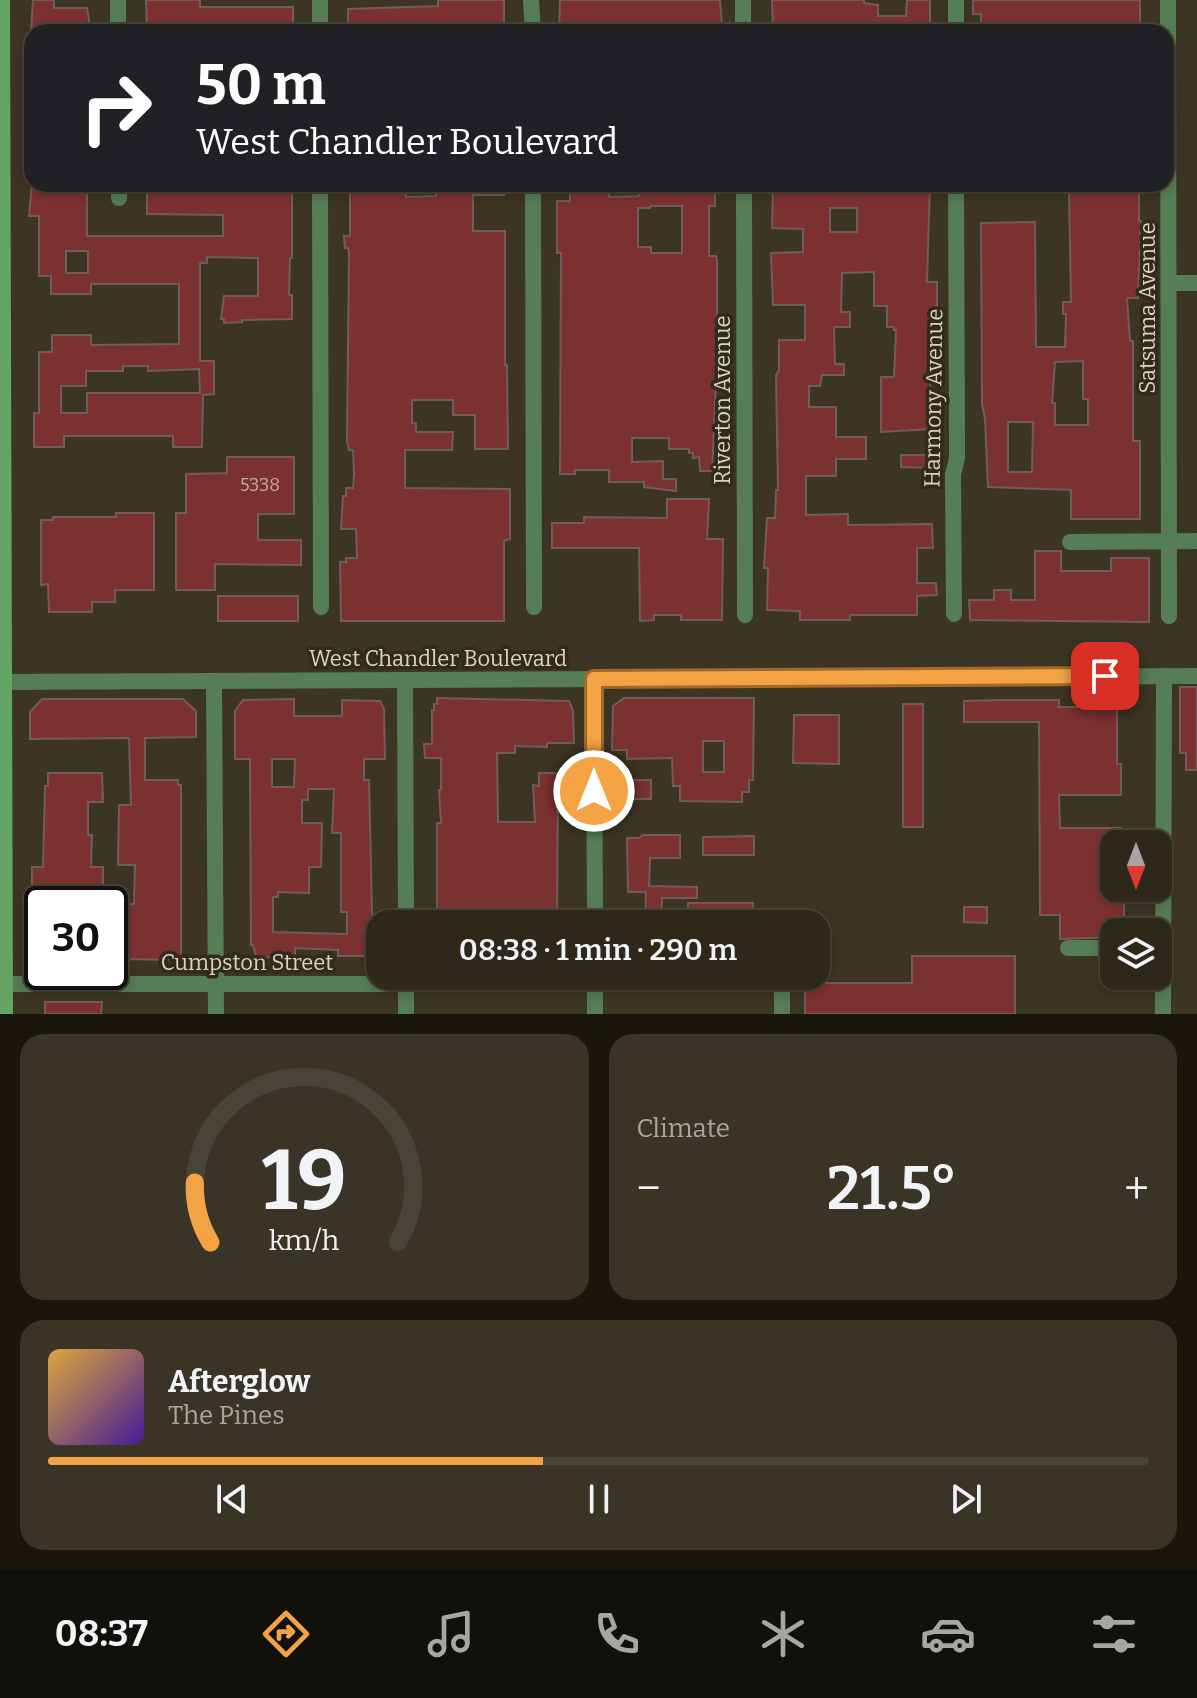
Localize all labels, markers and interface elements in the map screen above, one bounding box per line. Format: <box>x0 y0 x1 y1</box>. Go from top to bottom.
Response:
text: 50 m <box>196 52 326 119</box>
icon: right <box>64 56 168 160</box>
text: West Chandler Boulevard <box>196 120 618 164</box>
street label: Satsuma Avenue <box>1134 222 1161 394</box>
street label: Harmony Avenue <box>918 308 949 488</box>
street label: Riverton Avenue <box>709 315 736 485</box>
house number: 5338 <box>240 474 280 496</box>
pin <box>1071 642 1139 710</box>
street label: West Chandler Boulevard <box>309 645 567 672</box>
icon: arrive <box>1083 654 1127 698</box>
position arrow <box>552 749 636 833</box>
north arrow <box>1100 830 1172 902</box>
map controls <box>1100 830 1172 990</box>
speed limit sign: 30 <box>24 886 128 990</box>
button: layers <box>1100 918 1172 990</box>
text: 08:38 · 1 min · 290 m <box>459 932 737 968</box>
street label: Cumpston Street <box>161 949 333 976</box>
text: Climate <box>637 1113 730 1144</box>
text: 19 <box>262 1131 347 1231</box>
text: 21.5° <box>827 1153 958 1225</box>
text: − <box>637 1162 661 1215</box>
text: + <box>1124 1162 1149 1215</box>
text: km/h <box>269 1223 340 1258</box>
text: Afterglow <box>168 1364 310 1400</box>
text: The Pines <box>168 1400 285 1431</box>
icon: previous <box>210 1477 254 1521</box>
icon: pause <box>577 1477 621 1521</box>
icon: next <box>944 1477 988 1521</box>
icon: directions <box>258 1606 314 1662</box>
icon: music <box>423 1606 479 1662</box>
icon: phone <box>589 1606 645 1662</box>
icon: climate <box>755 1606 811 1662</box>
icon: car <box>920 1606 976 1662</box>
icon: filters <box>1086 1606 1142 1662</box>
text: 08:37 <box>55 1612 148 1656</box>

